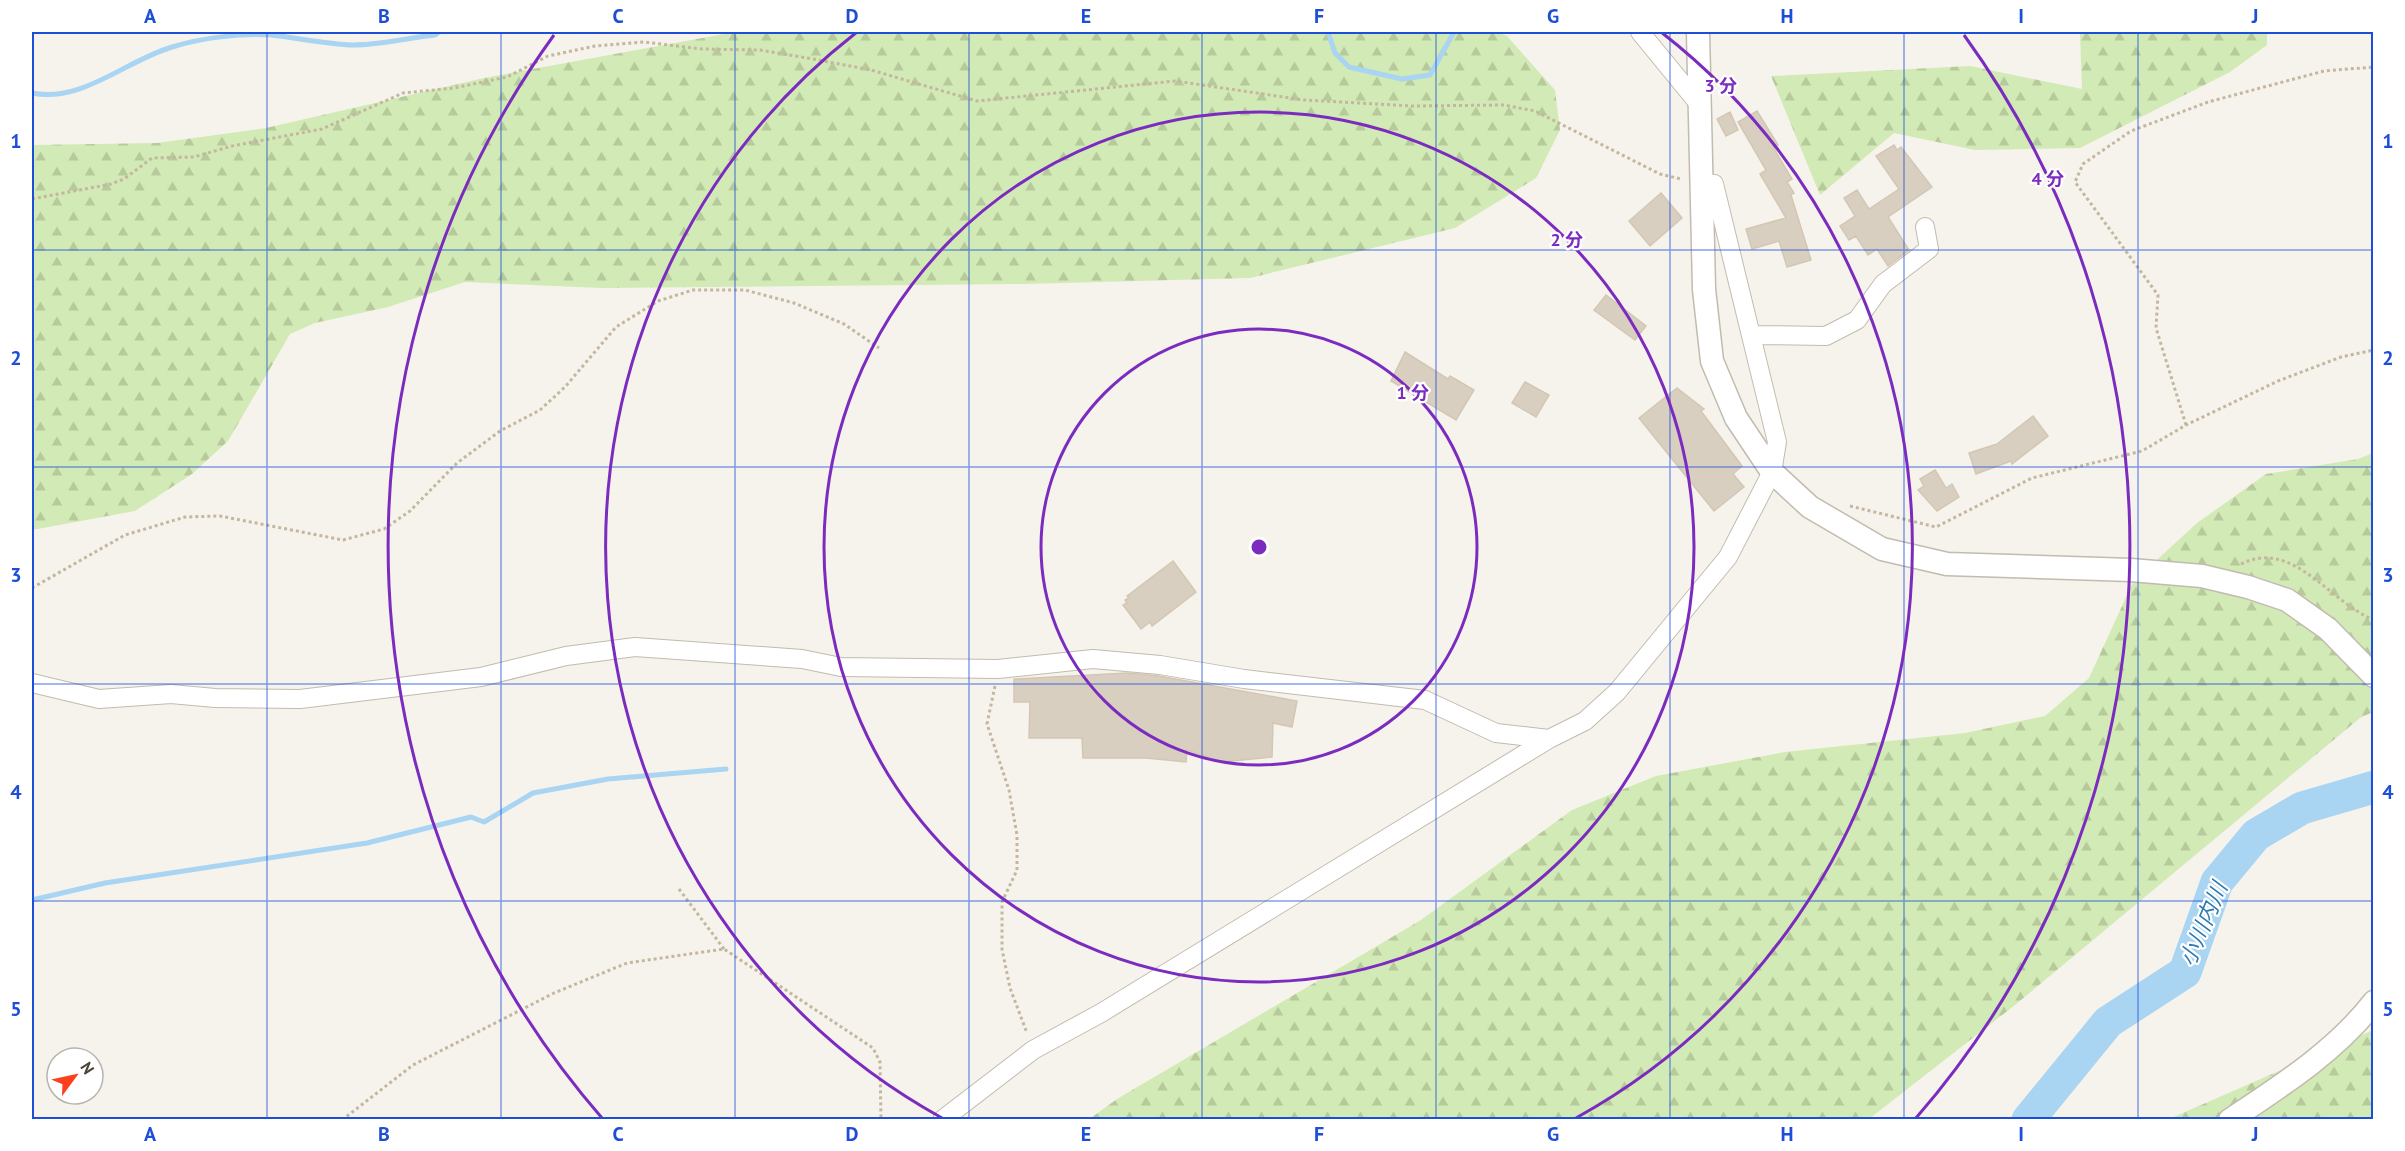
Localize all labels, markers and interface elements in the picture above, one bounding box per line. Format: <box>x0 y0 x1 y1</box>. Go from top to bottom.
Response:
text: A <box>144 3 157 29</box>
text: B <box>378 3 390 29</box>
text: C <box>612 3 624 29</box>
text: D <box>846 3 859 29</box>
text: E <box>1081 3 1091 29</box>
text: F <box>1314 3 1324 29</box>
text: G <box>1547 3 1559 29</box>
text: H <box>1780 3 1794 29</box>
text: I <box>2018 3 2024 29</box>
text: J <box>2251 3 2258 29</box>
text: 3 分 <box>1705 74 1737 97</box>
text: 1 <box>10 128 22 154</box>
text: 1 <box>2382 128 2394 154</box>
text: 4 分 <box>2032 167 2064 190</box>
text: 2 分 <box>1551 228 1583 251</box>
text: 2 <box>10 345 22 371</box>
text: 2 <box>2382 345 2394 371</box>
text: 1 分 <box>1397 381 1429 404</box>
centre of rings <box>1249 537 1269 557</box>
text: 3 <box>10 562 22 588</box>
text: 3 <box>2382 562 2394 588</box>
text: 4 <box>10 779 22 805</box>
text: 4 <box>2382 779 2394 805</box>
water label: 小川内川 <box>2173 876 2234 970</box>
text: 5 <box>10 996 22 1022</box>
text: 5 <box>2382 996 2394 1022</box>
north arrow <box>45 1046 105 1106</box>
text: N <box>76 1058 99 1078</box>
text: A <box>144 1121 157 1147</box>
text: B <box>378 1121 390 1147</box>
text: C <box>612 1121 624 1147</box>
text: D <box>846 1121 859 1147</box>
text: E <box>1081 1121 1091 1147</box>
text: F <box>1314 1121 1324 1147</box>
text: G <box>1547 1121 1559 1147</box>
text: H <box>1780 1121 1794 1147</box>
text: I <box>2018 1121 2024 1147</box>
text: J <box>2251 1121 2258 1147</box>

